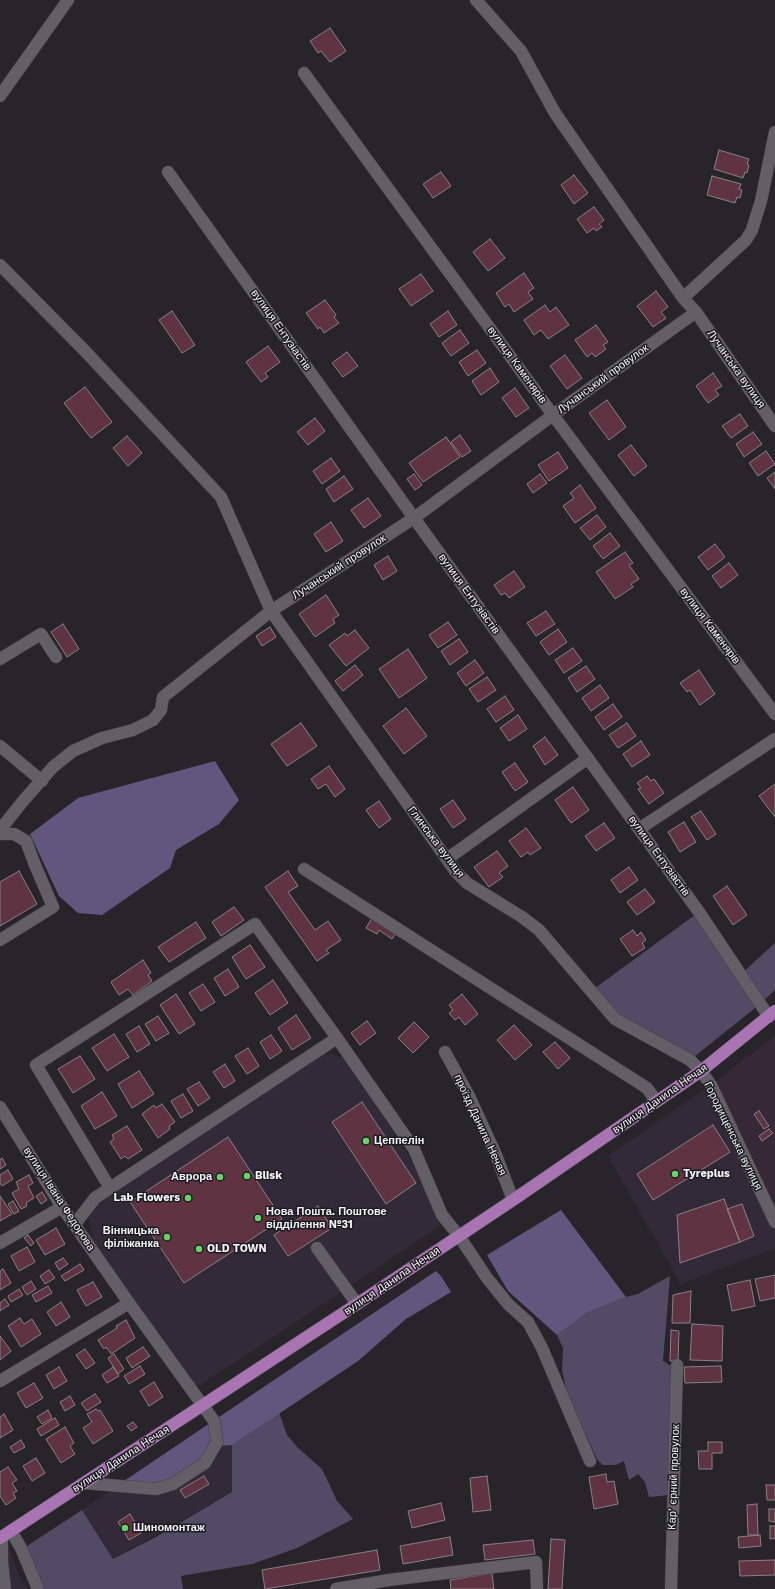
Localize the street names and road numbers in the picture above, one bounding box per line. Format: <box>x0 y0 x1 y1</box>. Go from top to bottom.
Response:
street label: вулиця Ентузіастів <box>248 287 314 373</box>
street label: вулиця Каменярів <box>485 324 549 406</box>
street label: Лучанська вулиця <box>704 327 768 411</box>
street label: Лучанський провулок <box>555 342 651 416</box>
street label: Лучанський провулок <box>290 532 388 602</box>
street label: вулиця Ентузіастів <box>435 551 503 637</box>
street label: вулиця Каменярів <box>677 585 743 667</box>
street label: Глинська вулиця <box>405 804 467 880</box>
street label: вулиця Ентузіастів <box>625 813 693 899</box>
street label: вулиця Данила Нечая <box>610 1061 710 1137</box>
street label: проїзд Данила Нечая <box>451 1072 509 1178</box>
street label: Городищенська вулиця <box>701 1080 765 1192</box>
street label: вулиця Івана Федорова <box>20 1145 98 1253</box>
street label: вулиця Данила Нечая <box>341 1244 443 1318</box>
street label: вулиця Данила Нечая <box>70 1423 172 1495</box>
street label: Карʼєрний провулок <box>666 1424 682 1530</box>

